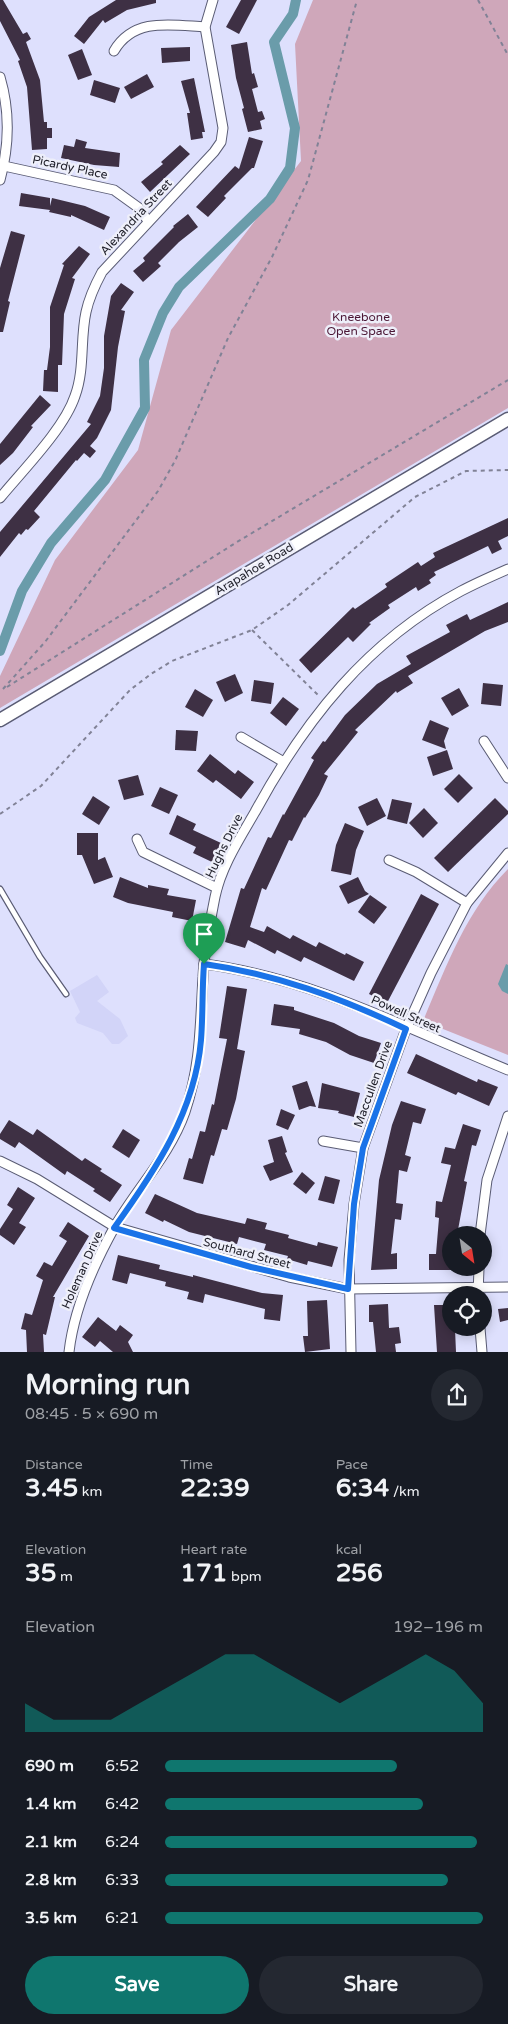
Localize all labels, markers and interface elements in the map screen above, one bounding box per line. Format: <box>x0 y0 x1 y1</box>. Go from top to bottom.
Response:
street label: Picardy Place <box>31 152 109 182</box>
street label: Alexandria Street <box>97 176 175 258</box>
park label: Kneebone Open Space <box>326 310 396 338</box>
street label: Arapahoe Road <box>212 540 296 598</box>
street label: Hughs Drive <box>202 811 246 880</box>
pin <box>183 913 225 964</box>
icon: arrive <box>190 920 218 948</box>
street label: Powell Street <box>369 992 443 1036</box>
street label: Maccullen Drive <box>351 1039 395 1129</box>
north arrow <box>442 1226 492 1276</box>
map controls <box>442 1226 492 1336</box>
street label: Holeman Drive <box>59 1229 106 1311</box>
street label: Southard Street <box>202 1235 293 1272</box>
button: locate <box>442 1286 492 1336</box>
text: Morning run <box>25 1368 190 1402</box>
button: share <box>431 1369 483 1421</box>
text: 08:45 · 5 × 690 m <box>25 1404 158 1424</box>
text: Distance <box>25 1456 83 1473</box>
text: Time <box>180 1456 213 1473</box>
text: Pace <box>336 1456 368 1473</box>
text: 3.45 <box>25 1473 78 1503</box>
text: 22:39 <box>180 1473 250 1503</box>
text: 6:34 <box>336 1473 389 1503</box>
text: km <box>78 1483 102 1500</box>
text: /km <box>389 1483 420 1500</box>
text: Elevation <box>25 1541 86 1558</box>
text: Heart rate <box>180 1541 247 1558</box>
text: kcal <box>336 1541 362 1558</box>
text: 35 <box>25 1558 56 1588</box>
text: 171 <box>180 1558 227 1588</box>
text: 256 <box>336 1558 383 1588</box>
text: m <box>56 1568 73 1585</box>
text: bpm <box>227 1568 262 1585</box>
text: Elevation <box>25 1617 95 1637</box>
text: 192–196 m <box>393 1617 483 1637</box>
text: 690 m <box>25 1756 74 1776</box>
text: 6:52 <box>105 1756 139 1776</box>
text: 1.4 km <box>25 1794 77 1814</box>
text: 6:42 <box>105 1794 139 1814</box>
text: 2.1 km <box>25 1832 77 1852</box>
text: 6:24 <box>105 1832 139 1852</box>
text: 2.8 km <box>25 1870 77 1890</box>
text: 6:33 <box>105 1870 139 1890</box>
text: 3.5 km <box>25 1908 77 1928</box>
text: 6:21 <box>105 1908 139 1928</box>
button: Save <box>25 1956 249 2014</box>
button: Share <box>259 1956 483 2014</box>

